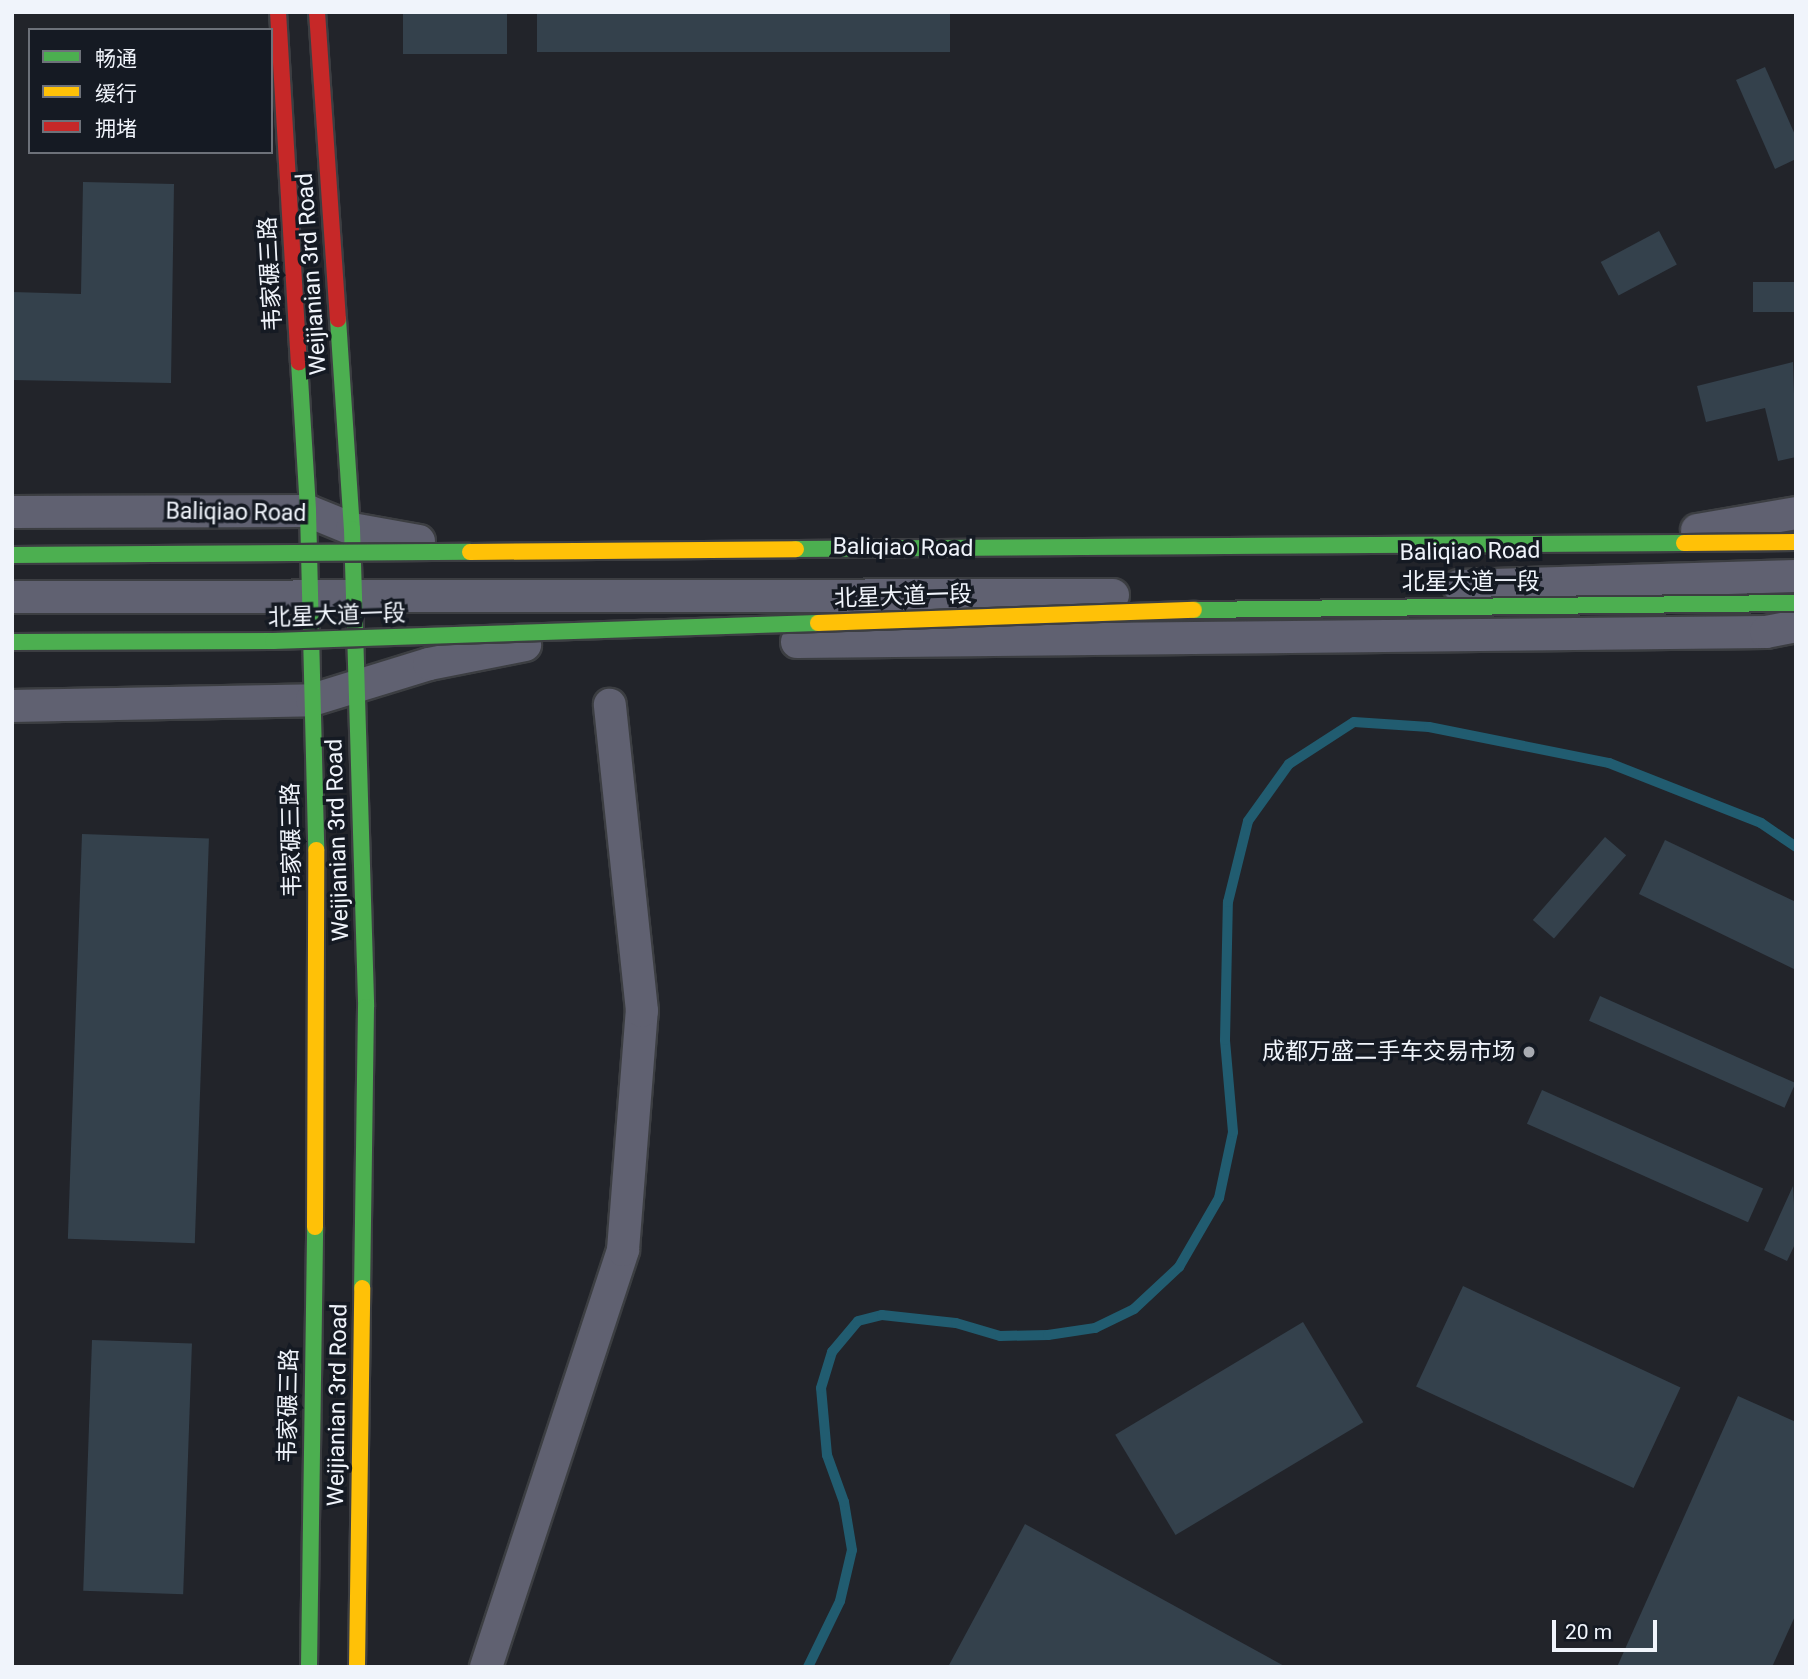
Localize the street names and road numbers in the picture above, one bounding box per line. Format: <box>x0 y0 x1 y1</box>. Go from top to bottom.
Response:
street label: Weijianian 3rd Road <box>291 172 333 376</box>
street label: 韦家碾三路 <box>254 216 288 332</box>
street label: Baliqiao Road <box>165 498 307 528</box>
street label: Baliqiao Road <box>832 533 974 563</box>
street label: Baliqiao Road <box>1399 537 1541 567</box>
street label: 北星大道一段 <box>1402 568 1540 596</box>
street label: 北星大道一段 <box>834 581 972 613</box>
street label: 北星大道一段 <box>268 600 406 632</box>
street label: Weijianian 3rd Road <box>321 738 355 942</box>
street label: 韦家碾三路 <box>277 782 307 898</box>
street label: Weijianian 3rd Road <box>322 1303 354 1507</box>
street label: 韦家碾三路 <box>274 1348 304 1464</box>

